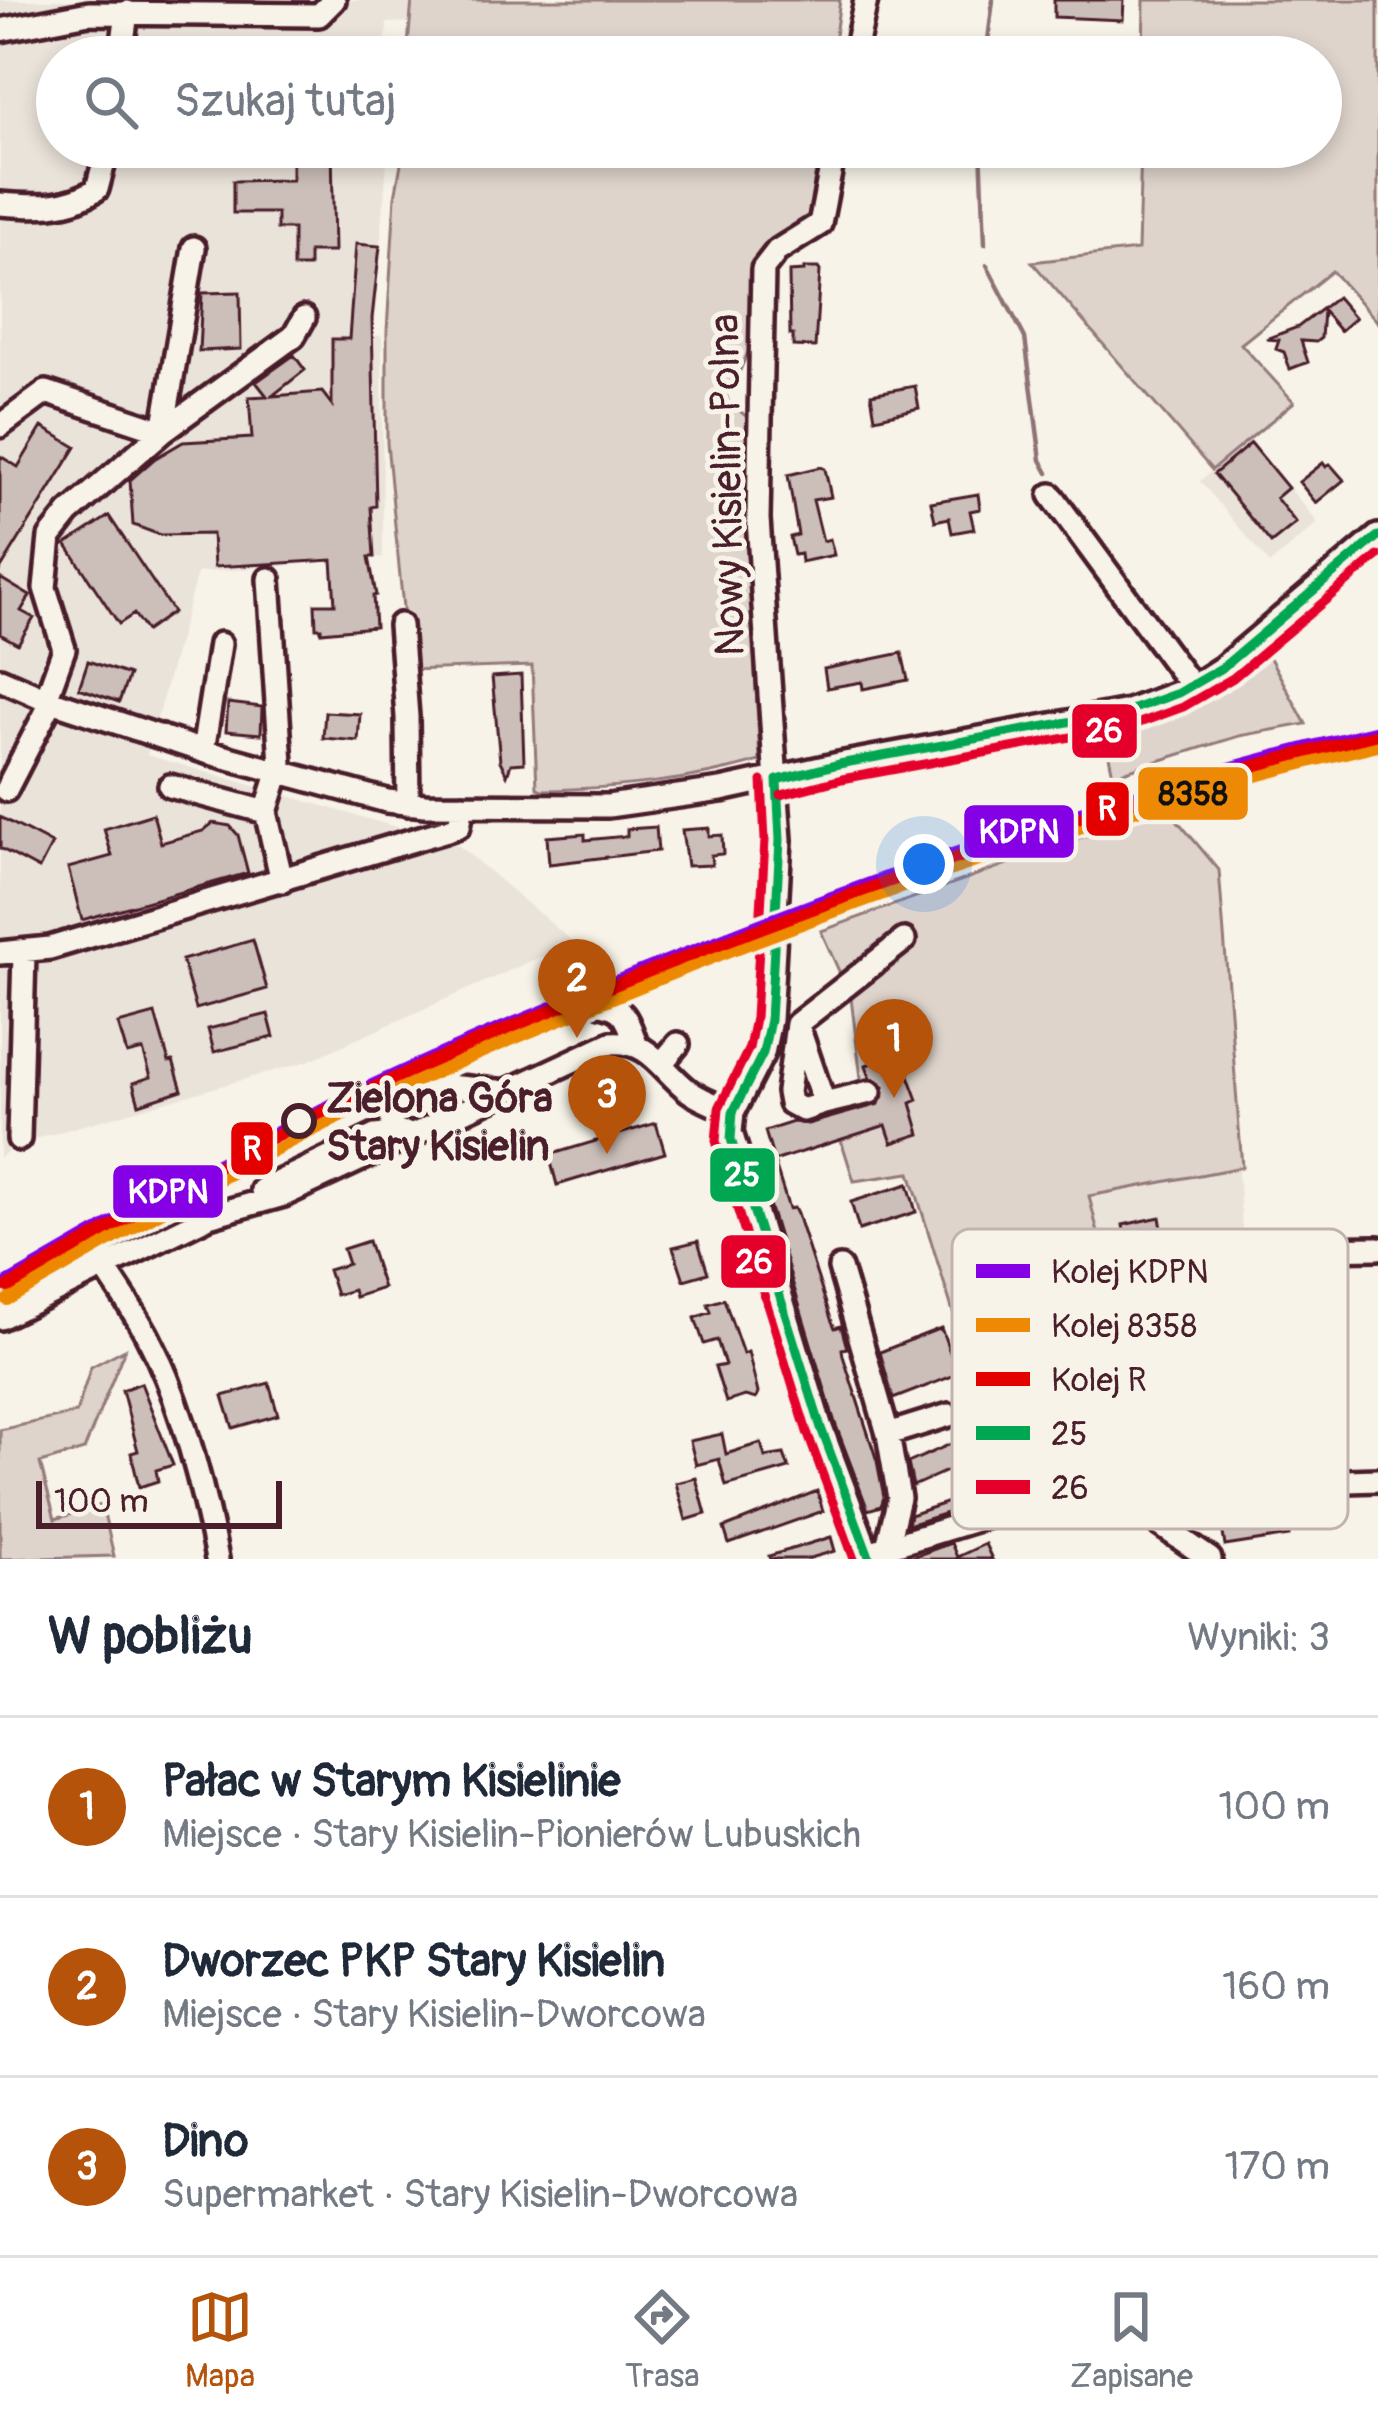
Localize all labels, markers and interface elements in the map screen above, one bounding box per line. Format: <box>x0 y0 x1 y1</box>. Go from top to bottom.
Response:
search box <box>36 36 1342 168</box>
icon: search <box>78 69 144 135</box>
text: Szukaj tutaj <box>174 74 396 130</box>
street label: Nowy Kisielin-Polna <box>699 313 757 657</box>
line badge: 26 <box>1070 702 1139 760</box>
text: 26 <box>1085 711 1123 752</box>
line badge: 8358 <box>1136 765 1250 822</box>
text: 8358 <box>1158 774 1228 815</box>
line badge: R <box>1084 780 1131 838</box>
text: R <box>1097 789 1117 830</box>
line badge: KDPN <box>962 803 1076 860</box>
text: KDPN <box>978 812 1060 853</box>
your location <box>894 834 954 894</box>
pin: 2 <box>538 939 616 1038</box>
pin: 1 <box>855 999 933 1098</box>
pin: 3 <box>568 1055 646 1154</box>
place label: Zielona Góra Stary Kisielin <box>326 1073 553 1173</box>
marker: Zielona Góra Stary Kisielin <box>283 1105 315 1137</box>
line badge: R <box>229 1120 275 1177</box>
text: R <box>242 1129 262 1170</box>
line badge: 25 <box>708 1146 777 1204</box>
text: 25 <box>724 1155 760 1196</box>
line badge: KDPN <box>111 1163 225 1220</box>
text: KDPN <box>127 1172 209 1213</box>
legend <box>952 1229 1348 1529</box>
line badge: 26 <box>719 1233 788 1290</box>
text: 26 <box>735 1242 773 1283</box>
text: Kolej KDPN <box>1051 1252 1209 1293</box>
text: Kolej 8358 <box>1051 1306 1197 1347</box>
text: Kolej R <box>1051 1360 1147 1401</box>
text: 25 <box>1051 1414 1087 1455</box>
text: 26 <box>1051 1468 1089 1509</box>
scale bar <box>36 1475 282 1528</box>
text: 100 m <box>54 1481 148 1522</box>
text: W pobliżu <box>48 1605 253 1669</box>
text: Wyniki: 3 <box>1187 1613 1330 1662</box>
text: Pałac w Starym Kisielinie <box>162 1754 620 1810</box>
text: 1 <box>79 1782 95 1831</box>
text: 100 m <box>1218 1782 1330 1831</box>
text: Miejsce · Stary Kisielin-Pionierów Lubuskich <box>162 1810 861 1859</box>
text: Dworzec PKP Stary Kisielin <box>162 1934 665 1990</box>
text: 2 <box>76 1962 98 2011</box>
text: 160 m <box>1222 1962 1330 2011</box>
text: Miejsce · Stary Kisielin-Dworcowa <box>162 1990 706 2039</box>
text: Dino <box>162 2114 248 2170</box>
text: 3 <box>76 2142 98 2191</box>
text: 170 m <box>1224 2142 1330 2191</box>
text: Supermarket · Stary Kisielin-Dworcowa <box>162 2170 798 2219</box>
tab: Mapa <box>185 2284 255 2397</box>
tab: Trasa <box>625 2284 700 2397</box>
tab: Zapisane <box>1070 2284 1193 2397</box>

